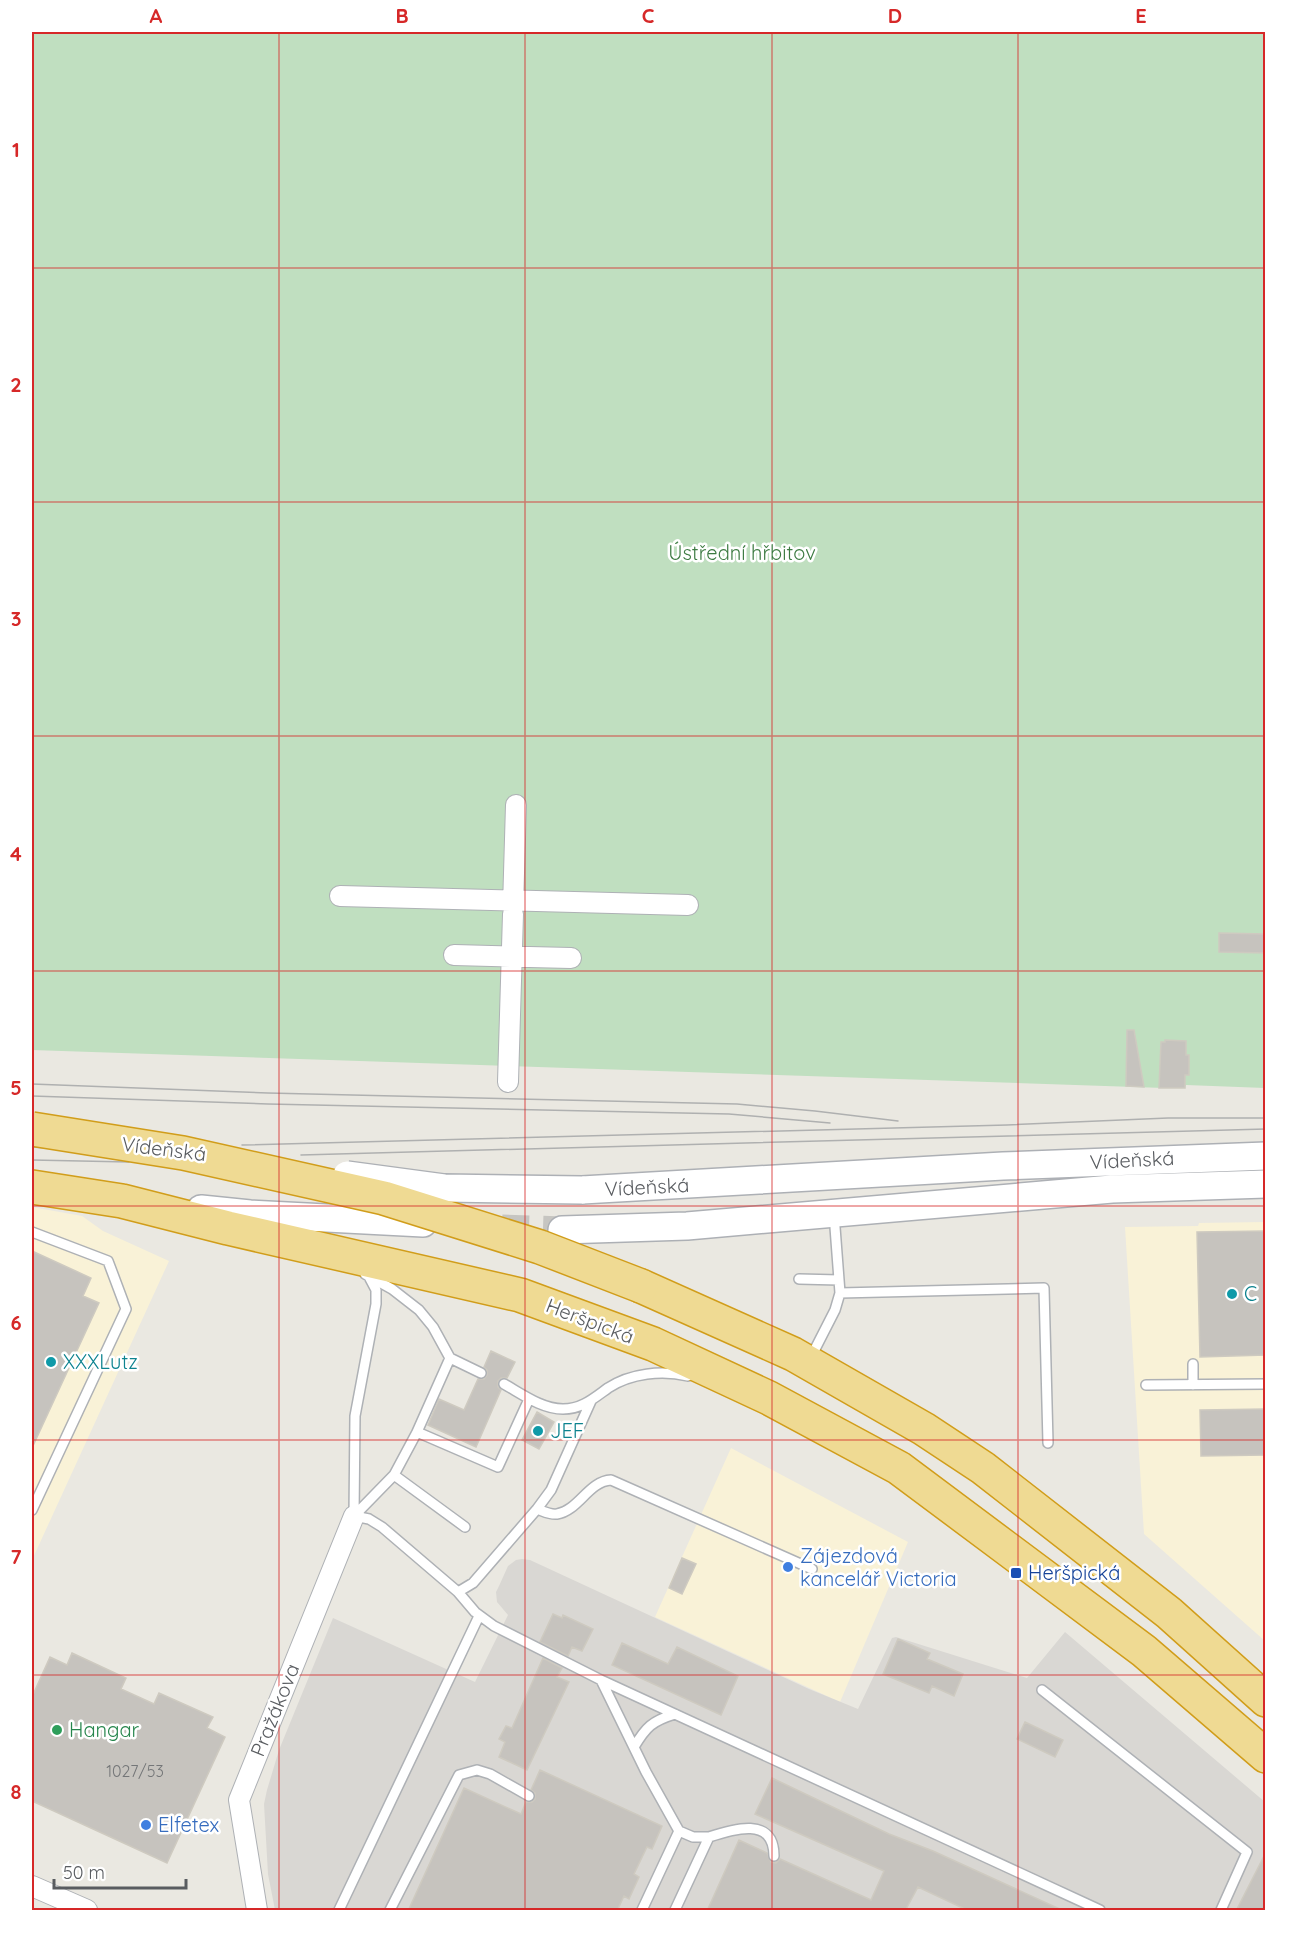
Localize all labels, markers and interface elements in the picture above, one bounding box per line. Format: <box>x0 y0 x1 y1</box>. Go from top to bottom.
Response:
text: A <box>150 3 163 28</box>
text: B <box>395 3 409 28</box>
text: C <box>642 3 655 28</box>
text: D <box>888 3 902 28</box>
text: E <box>1135 3 1147 28</box>
text: 1 <box>12 137 20 162</box>
text: 2 <box>10 372 22 397</box>
park label: Ústřední hřbitov <box>668 540 816 565</box>
text: 3 <box>11 606 21 631</box>
text: 4 <box>10 841 22 866</box>
text: 5 <box>10 1075 22 1100</box>
street label: Vídeňská <box>121 1131 208 1166</box>
street label: Vídeňská <box>1089 1145 1175 1174</box>
street label: Vídeňská <box>604 1172 690 1201</box>
place label: C <box>1244 1281 1257 1306</box>
marker: C <box>1225 1287 1239 1301</box>
street label: Heršpická <box>543 1292 638 1349</box>
text: 6 <box>10 1310 22 1335</box>
place label: XXXLutz <box>63 1349 138 1374</box>
marker: XXXLutz <box>44 1355 58 1369</box>
place label: JEF <box>550 1418 584 1443</box>
marker: JEF <box>531 1424 545 1438</box>
place label: Zájezdová kancelář Victoria <box>800 1543 957 1591</box>
text: 7 <box>11 1544 22 1569</box>
marker: Zájezdová kancelář Victoria <box>781 1560 795 1574</box>
place label: Heršpická <box>1028 1560 1120 1585</box>
marker: Heršpická <box>1009 1566 1023 1580</box>
street label: Pražákova <box>245 1660 305 1760</box>
place label: Hangar <box>69 1717 140 1742</box>
marker: Hangar <box>50 1723 64 1737</box>
house number: 1027/53 <box>106 1761 164 1781</box>
text: 8 <box>11 1779 22 1804</box>
place label: Elfetex <box>158 1812 219 1837</box>
marker: Elfetex <box>139 1818 153 1832</box>
scale bar <box>54 1852 186 1890</box>
text: 50 m <box>63 1861 105 1884</box>

